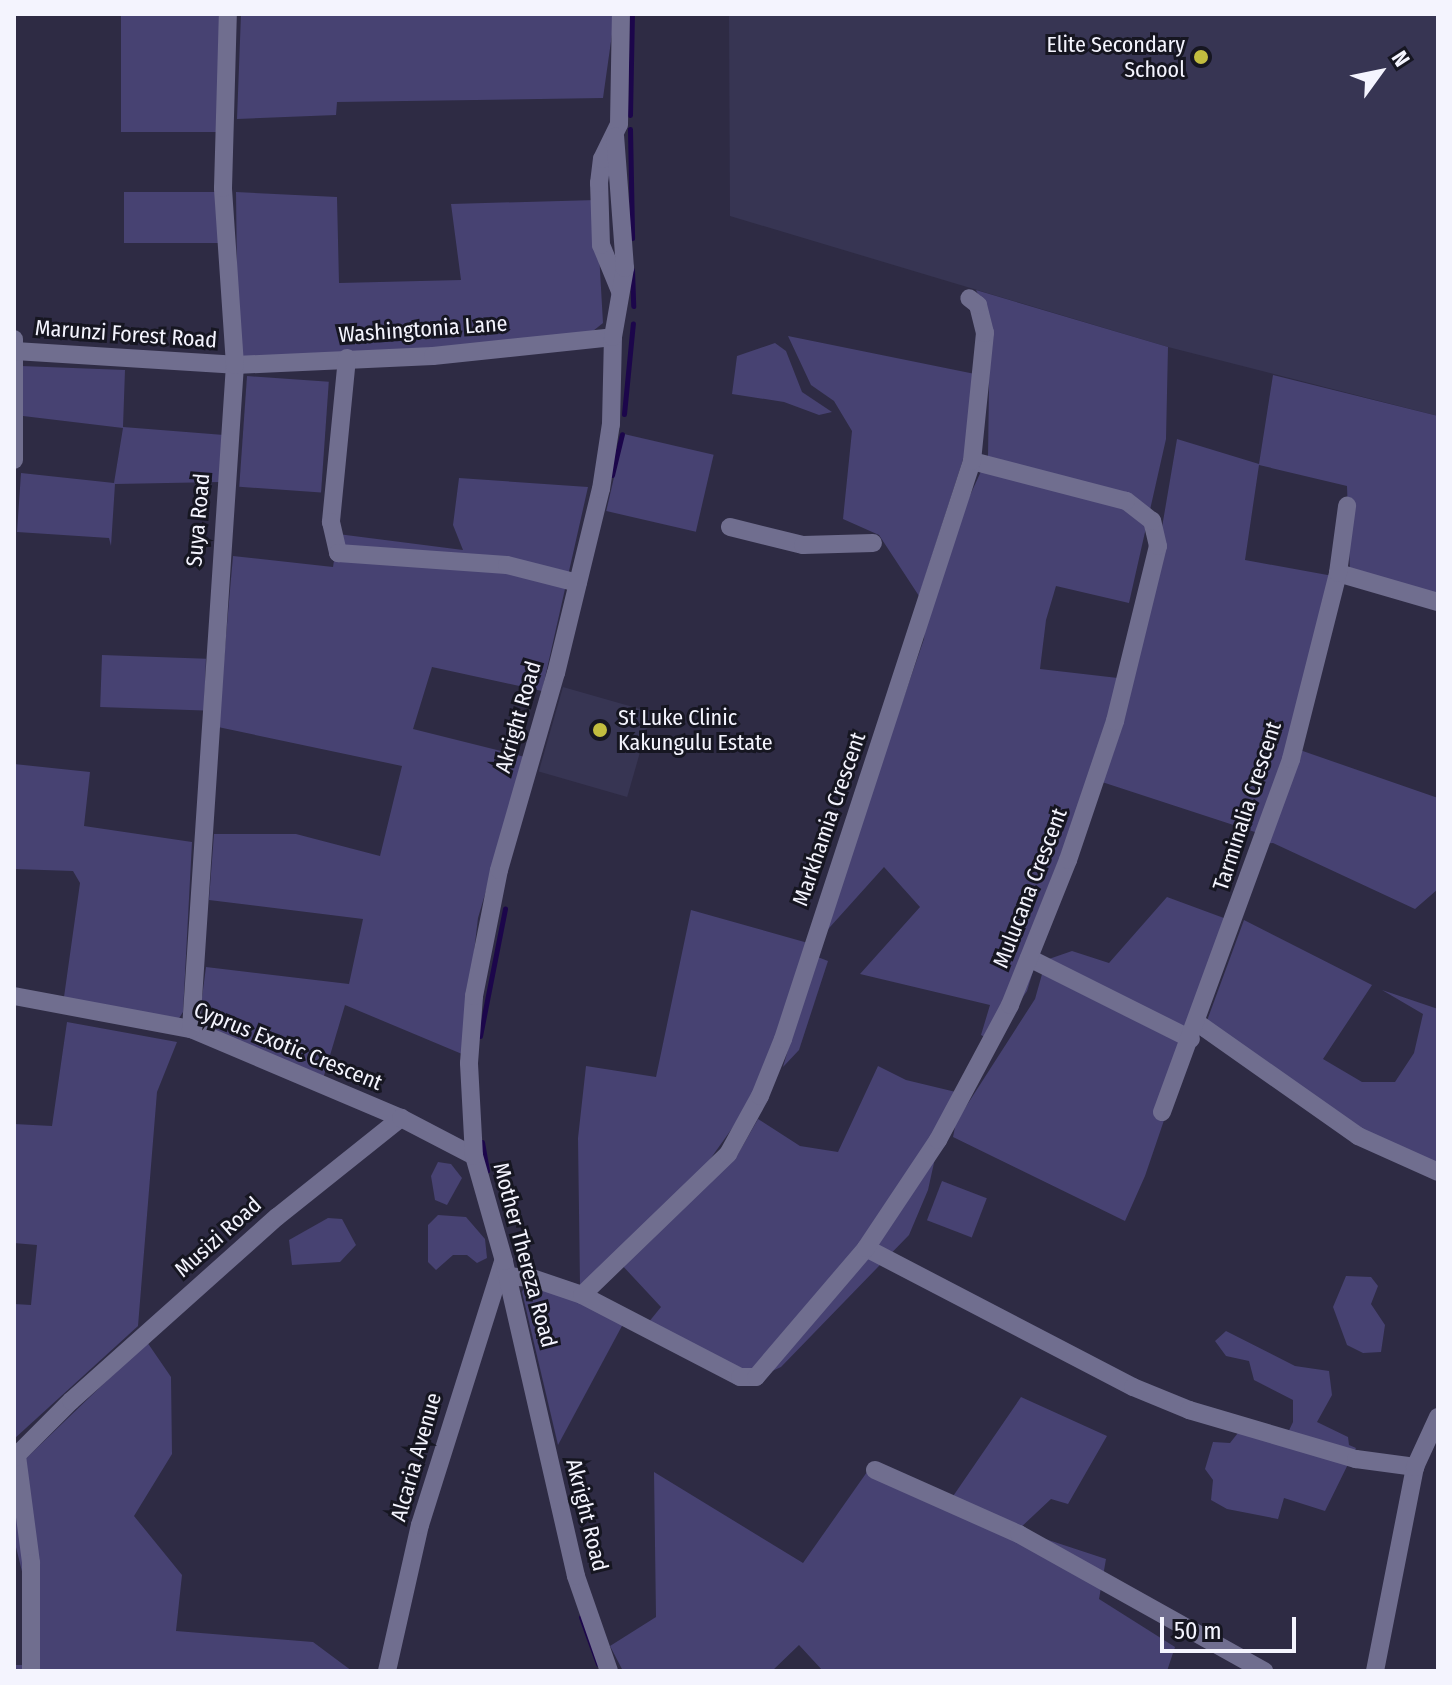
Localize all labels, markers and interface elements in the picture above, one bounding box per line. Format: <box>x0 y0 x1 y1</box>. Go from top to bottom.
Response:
place label: Elite Secondary School <box>1047 31 1185 82</box>
north arrow <box>1340 32 1420 112</box>
text: N <box>1386 46 1415 72</box>
marker: Elite Secondary School <box>1192 48 1210 66</box>
street label: Washingtonia Lane <box>338 310 508 348</box>
street label: Marunzi Forest Road <box>34 314 218 354</box>
street label: Suya Road <box>181 472 215 568</box>
street label: Akright Road <box>489 658 547 776</box>
place label: St Luke Clinic Kakungulu Estate <box>618 704 773 756</box>
street label: Tarminalia Crescent <box>1207 718 1287 894</box>
marker: St Luke Clinic Kakungulu Estate <box>589 719 611 741</box>
street label: Markhamia Crescent <box>787 729 871 909</box>
street label: Mulucana Crescent <box>987 804 1073 972</box>
street label: Cyprus Exotic Crescent <box>190 996 386 1096</box>
street label: Mother Thereza Road <box>488 1160 562 1350</box>
street label: Musizi Road <box>169 1191 267 1283</box>
street label: Alcaria Avenue <box>385 1390 447 1524</box>
street label: Akright Road <box>560 1456 614 1574</box>
scale bar <box>1164 1601 1300 1651</box>
text: 50 m <box>1174 1617 1222 1645</box>

